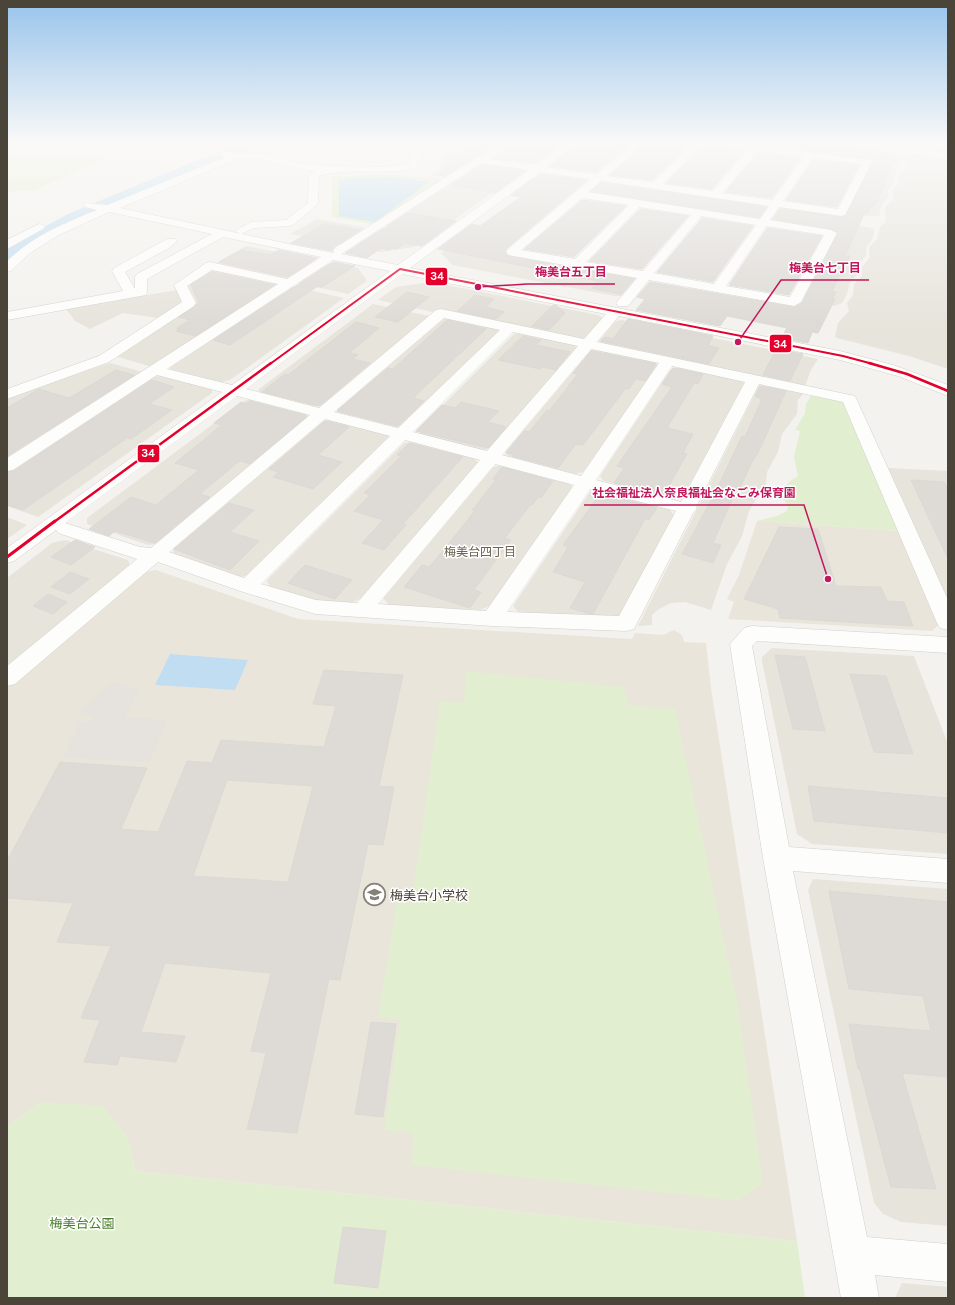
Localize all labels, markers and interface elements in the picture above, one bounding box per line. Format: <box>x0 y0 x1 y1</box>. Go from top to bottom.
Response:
callout: 梅美台七丁目 <box>781 256 869 280</box>
callout: 梅美台五丁目 <box>527 260 615 284</box>
text: 梅美台七丁目 <box>789 261 861 275</box>
text: 梅美台五丁目 <box>535 265 607 279</box>
line badge: 34 <box>425 267 448 286</box>
text: 34 <box>430 270 444 283</box>
line badge: 34 <box>769 334 792 353</box>
text: 34 <box>773 338 787 351</box>
line badge: 34 <box>137 444 160 463</box>
text: 34 <box>141 447 155 460</box>
callout: 社会福祉法人奈良福祉会なごみ保育園 <box>584 481 804 505</box>
text: 社会福祉法人奈良福祉会なごみ保育園 <box>592 486 796 500</box>
district label: 梅美台四丁目 <box>444 545 516 559</box>
school or university icon: 梅美台小学校 <box>362 882 388 908</box>
place label: 梅美台小学校 <box>390 888 468 903</box>
park label: 梅美台公園 <box>49 1216 115 1231</box>

